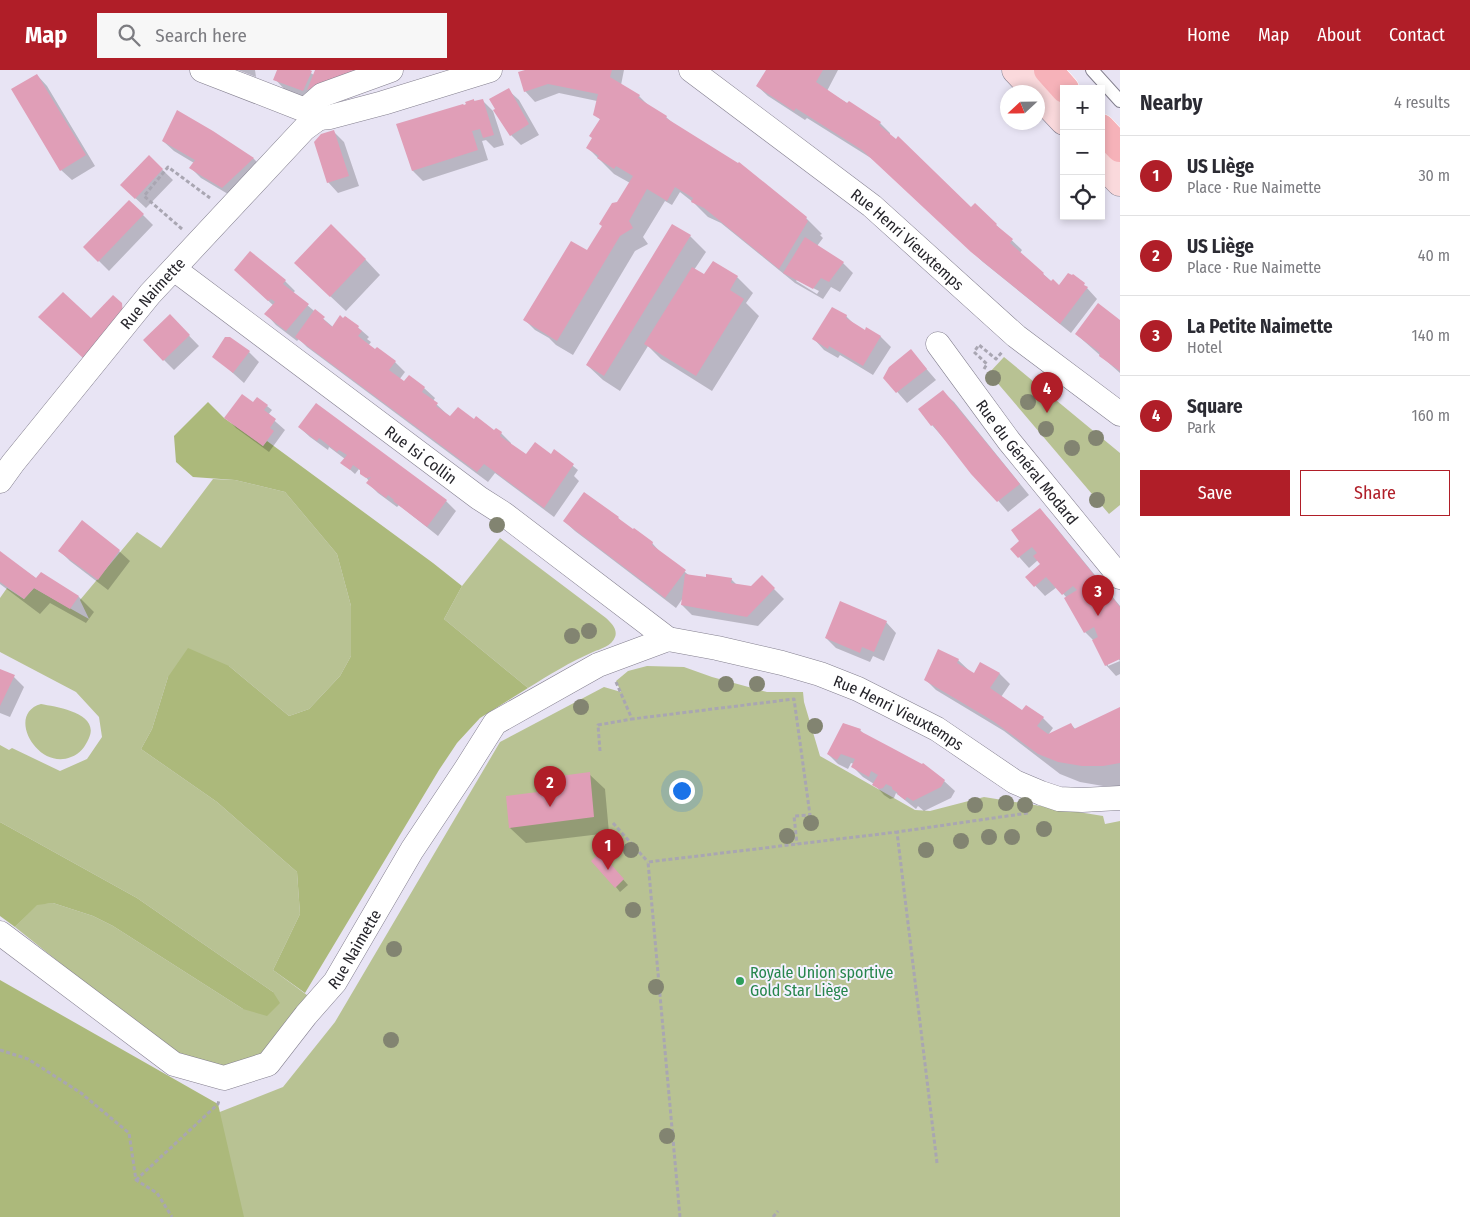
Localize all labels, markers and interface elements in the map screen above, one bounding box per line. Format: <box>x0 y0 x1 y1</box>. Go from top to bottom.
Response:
search box <box>97 13 447 58</box>
text: Map <box>25 21 67 49</box>
icon: search <box>115 21 143 49</box>
text: Search here <box>155 24 247 47</box>
text: Home <box>1187 24 1230 46</box>
text: Map <box>1258 24 1289 46</box>
text: About <box>1317 24 1361 46</box>
text: Contact <box>1389 24 1445 46</box>
north arrow <box>1000 85 1045 130</box>
map controls <box>1060 85 1105 220</box>
button: + <box>1060 85 1105 130</box>
text: Nearby <box>1140 90 1202 116</box>
text: 4 results <box>1394 93 1450 112</box>
button: − <box>1060 130 1105 175</box>
text: US LIège <box>1187 155 1254 178</box>
text: 1 <box>1153 166 1159 185</box>
text: 30 m <box>1418 166 1450 185</box>
button: locate <box>1060 175 1105 220</box>
text: Place · Rue Naimette <box>1187 178 1321 197</box>
street label: Rue Henri Vieuxtemps <box>847 184 968 294</box>
text: US Liège <box>1187 235 1254 258</box>
text: 2 <box>1152 246 1160 265</box>
text: 40 m <box>1418 246 1450 265</box>
street label: Rue Naimette <box>116 253 189 333</box>
text: Place · Rue Naimette <box>1187 258 1321 277</box>
text: La Petite Naimette <box>1187 315 1333 338</box>
text: 3 <box>1152 326 1160 345</box>
text: 140 m <box>1412 326 1450 345</box>
text: Hotel <box>1187 338 1222 357</box>
pin: 4 <box>1031 372 1063 413</box>
text: Square <box>1187 395 1243 418</box>
street label: Rue du Général Modard <box>972 396 1083 528</box>
text: 4 <box>1152 406 1160 425</box>
text: 160 m <box>1411 406 1450 425</box>
text: Park <box>1187 418 1215 437</box>
street label: Rue Isi Collin <box>381 421 461 488</box>
button: Save <box>1140 470 1290 516</box>
button: Share <box>1300 470 1450 516</box>
pin: 3 <box>1082 575 1114 616</box>
street label: Rue Henri Vieuxtemps <box>831 671 968 754</box>
pin: 2 <box>534 766 566 807</box>
your location <box>669 778 695 804</box>
pin: 1 <box>592 829 624 870</box>
street label: Rue Naimette <box>324 906 385 993</box>
place label: Royale Union sportive Gold Star Liège <box>750 963 893 1000</box>
marker: Royale Union sportive Gold Star Liège <box>734 975 746 987</box>

